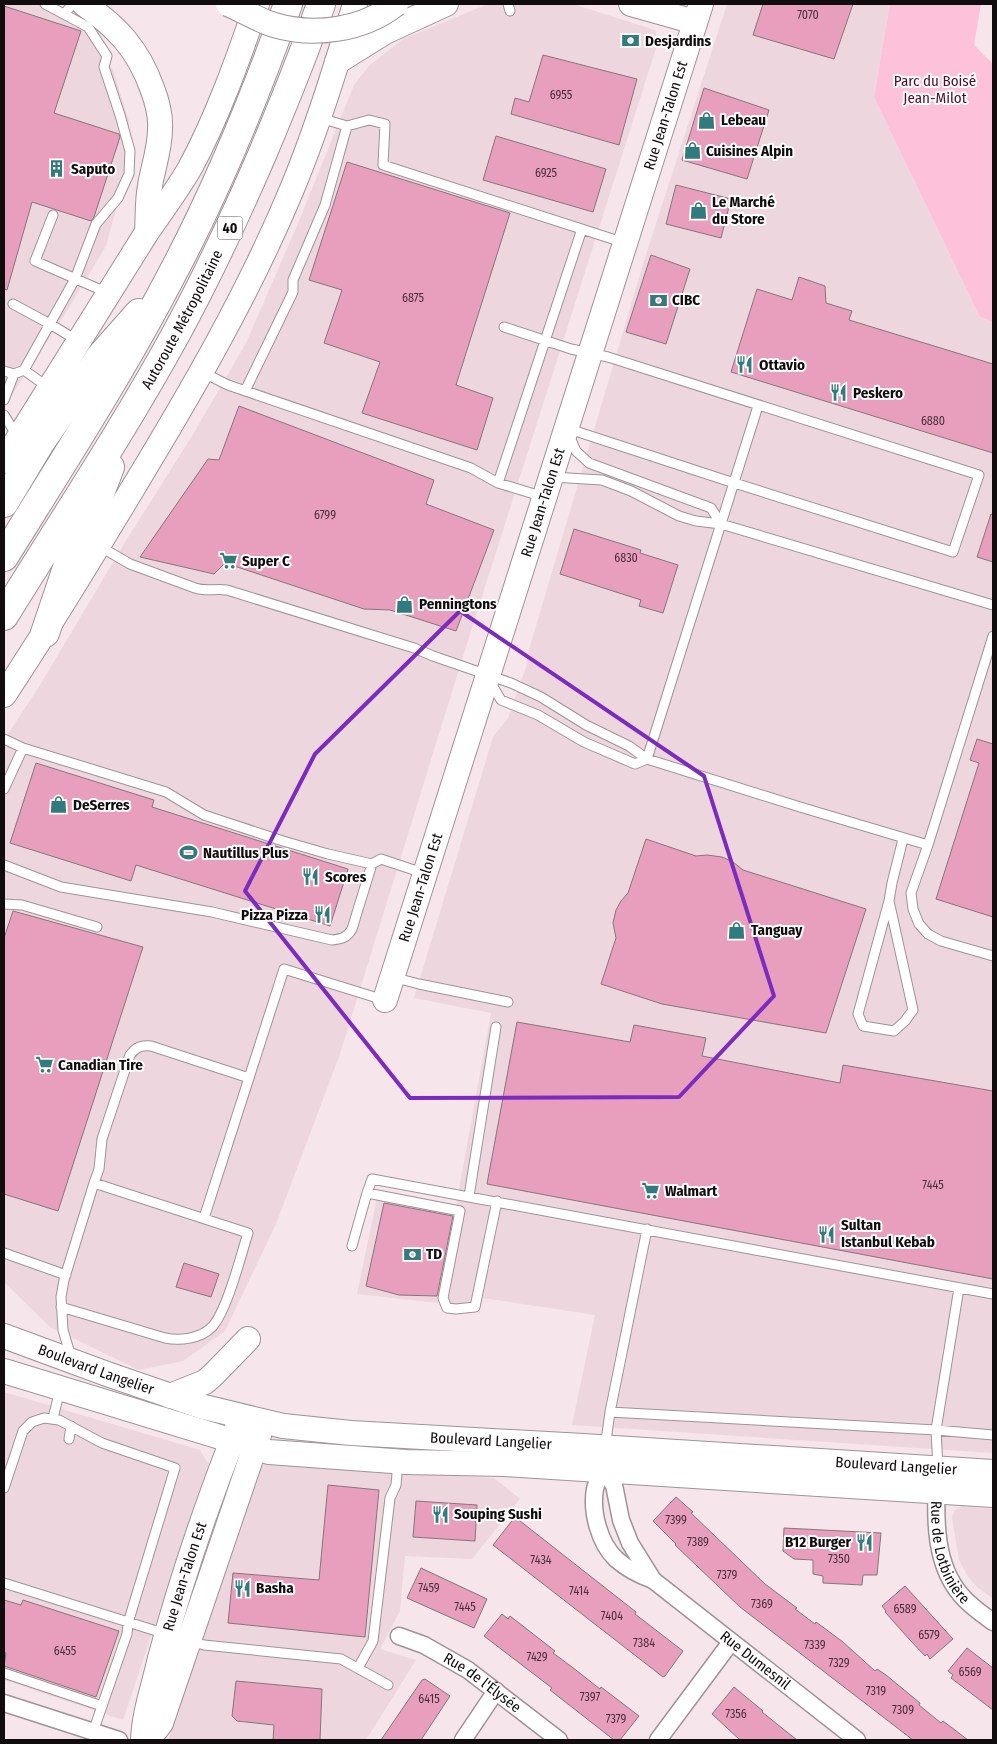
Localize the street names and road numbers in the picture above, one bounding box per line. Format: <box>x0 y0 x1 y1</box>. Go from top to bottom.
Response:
street label: Rue Jean-Talon Est <box>640 59 691 172</box>
road number: 40 <box>218 217 242 240</box>
street label: Autoroute Métropolitaine <box>138 247 226 392</box>
street label: Rue Jean-Talon Est <box>517 446 569 559</box>
street label: Rue Jean-Talon Est <box>395 831 446 944</box>
street label: Boulevard Langelier <box>36 1340 157 1399</box>
street label: Boulevard Langelier <box>430 1428 553 1453</box>
street label: Boulevard Langelier <box>835 1453 958 1479</box>
street label: Rue de Lotbinière <box>927 1501 973 1608</box>
street label: Rue Jean-Talon Est <box>159 1520 210 1633</box>
street label: Rue Dumesnil <box>716 1627 794 1693</box>
street label: Rue de l'Élysée <box>440 1649 525 1716</box>

